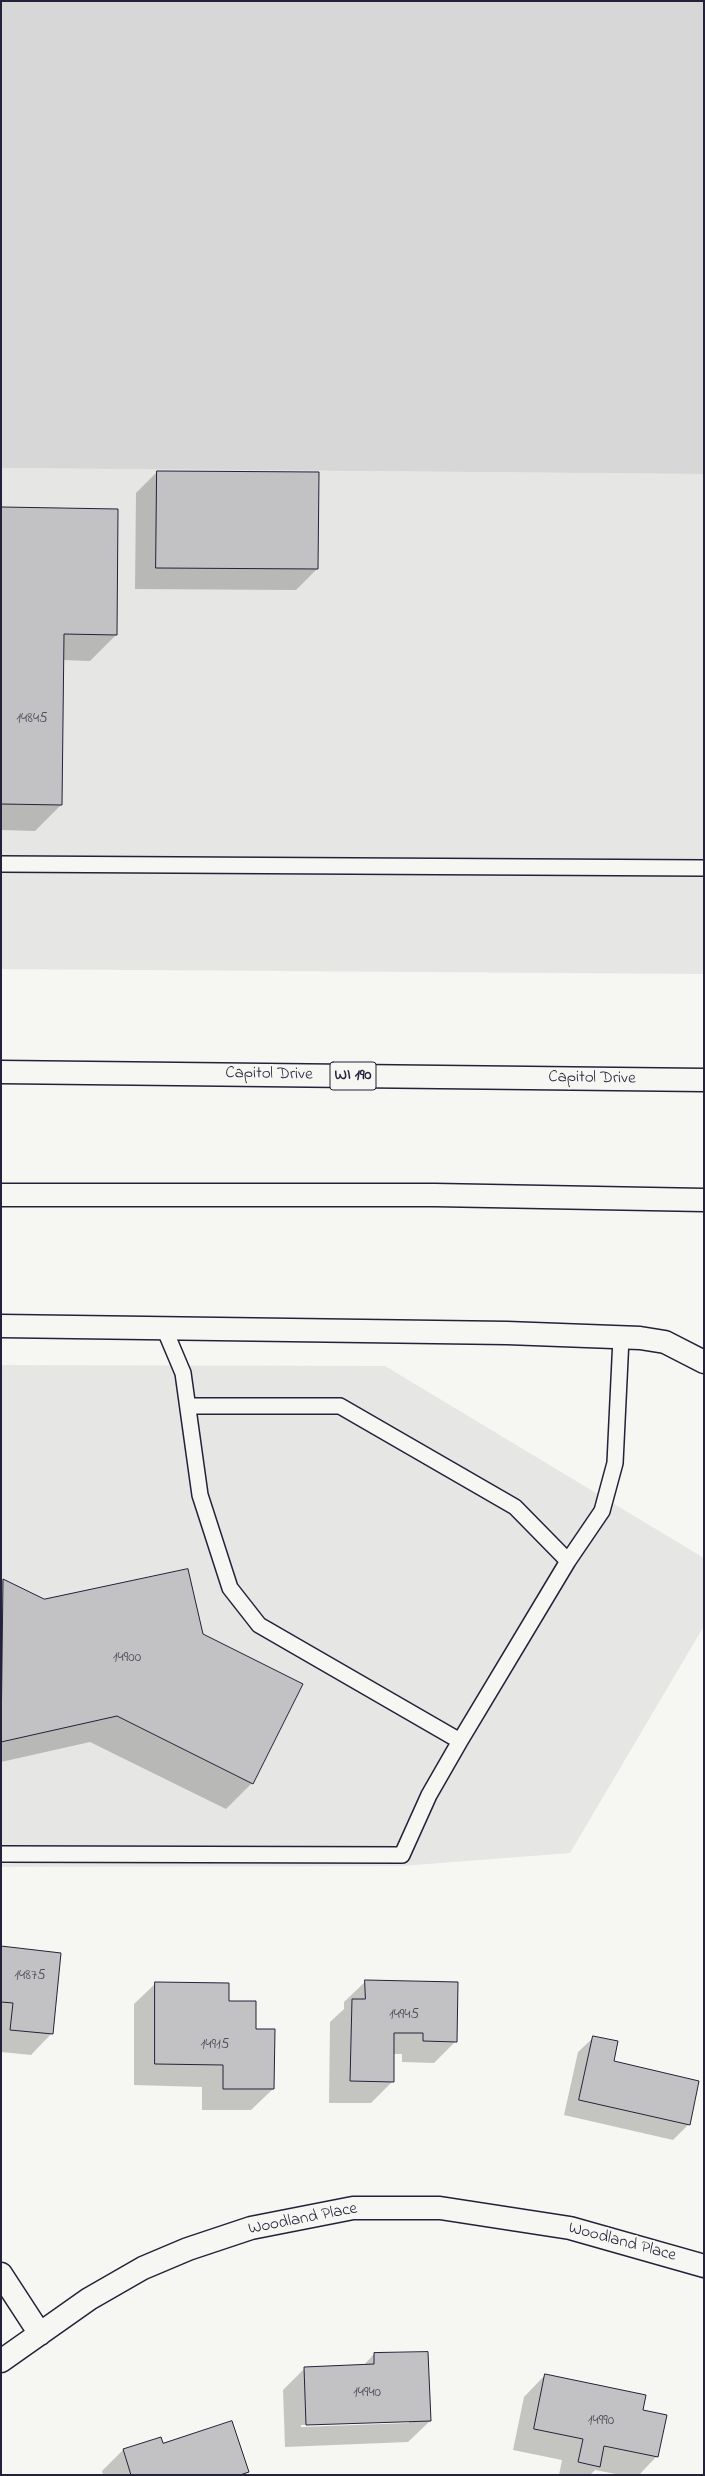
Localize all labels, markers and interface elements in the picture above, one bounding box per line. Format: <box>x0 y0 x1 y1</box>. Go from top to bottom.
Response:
house number: 14845 <box>16 711 48 729</box>
road number: WI 190 <box>330 1062 376 1090</box>
street label: Capitol Drive <box>225 1064 313 1086</box>
street label: Capitol Drive <box>548 1068 636 1090</box>
house number: 14900 <box>113 1650 141 1668</box>
house number: 14875 <box>14 1968 46 1986</box>
house number: 14945 <box>389 2007 419 2025</box>
house number: 14915 <box>201 2037 229 2055</box>
street label: Woodland Place <box>247 2199 359 2241</box>
street label: Woodland Place <box>566 2219 678 2267</box>
house number: 14940 <box>353 2385 381 2403</box>
house number: 14990 <box>588 2413 614 2431</box>

